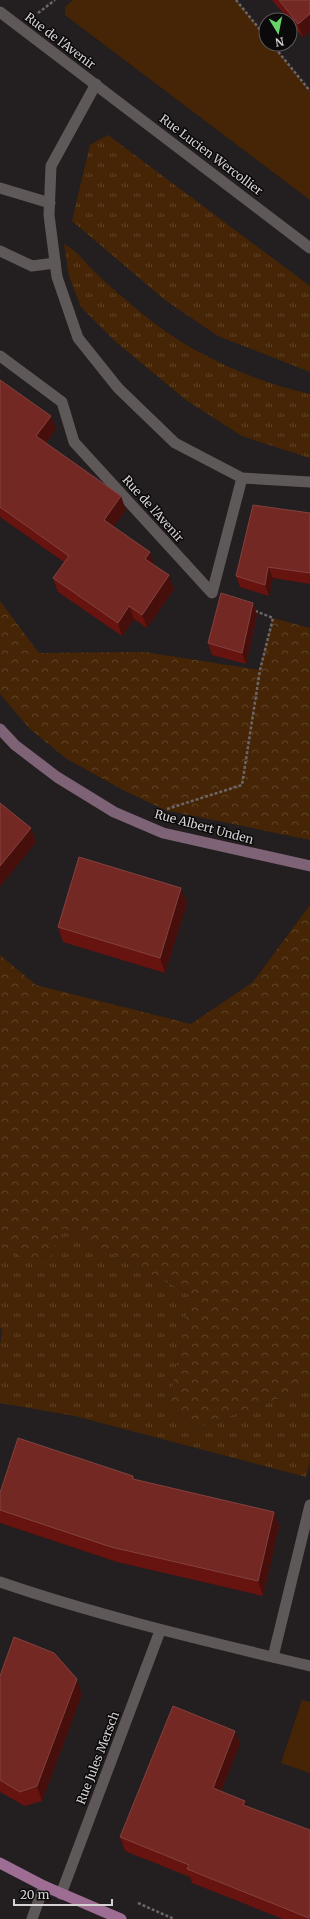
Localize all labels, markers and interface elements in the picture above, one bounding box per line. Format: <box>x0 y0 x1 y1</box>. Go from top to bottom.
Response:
street label: Rue de l'Avenir <box>22 9 99 72</box>
north arrow <box>258 12 298 52</box>
text: N <box>274 34 285 50</box>
street label: Rue Lucien Wercollier <box>157 111 266 199</box>
street label: Rue de l'Avenir <box>120 472 188 545</box>
street label: Rue Albert Unden <box>153 806 255 847</box>
street label: Rue Jules Mersch <box>73 1709 122 1806</box>
scale bar <box>14 1881 112 1907</box>
text: 20 m <box>20 1887 49 1902</box>

